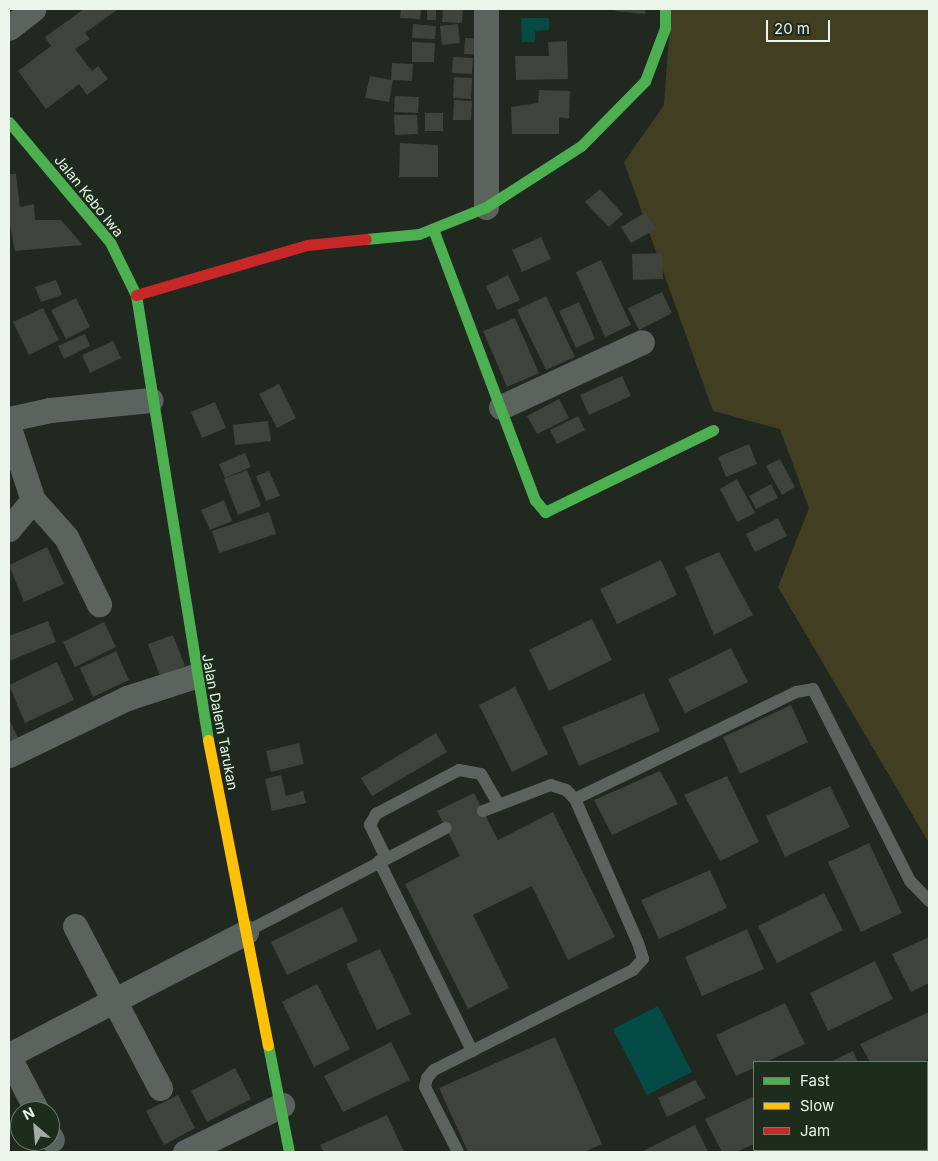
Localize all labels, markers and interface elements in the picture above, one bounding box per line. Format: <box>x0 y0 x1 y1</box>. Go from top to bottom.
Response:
scale bar <box>768 10 832 42</box>
text: 20 m <box>774 19 810 38</box>
street label: Jalan Kebo Iwa <box>51 152 127 240</box>
street label: Jalan Dalem Tarukan <box>199 653 241 791</box>
legend <box>753 1061 928 1151</box>
text: Fast <box>800 1071 830 1090</box>
text: Slow <box>800 1096 834 1115</box>
north arrow <box>10 1101 60 1151</box>
text: N <box>20 1103 37 1123</box>
text: Jam <box>800 1121 830 1140</box>

